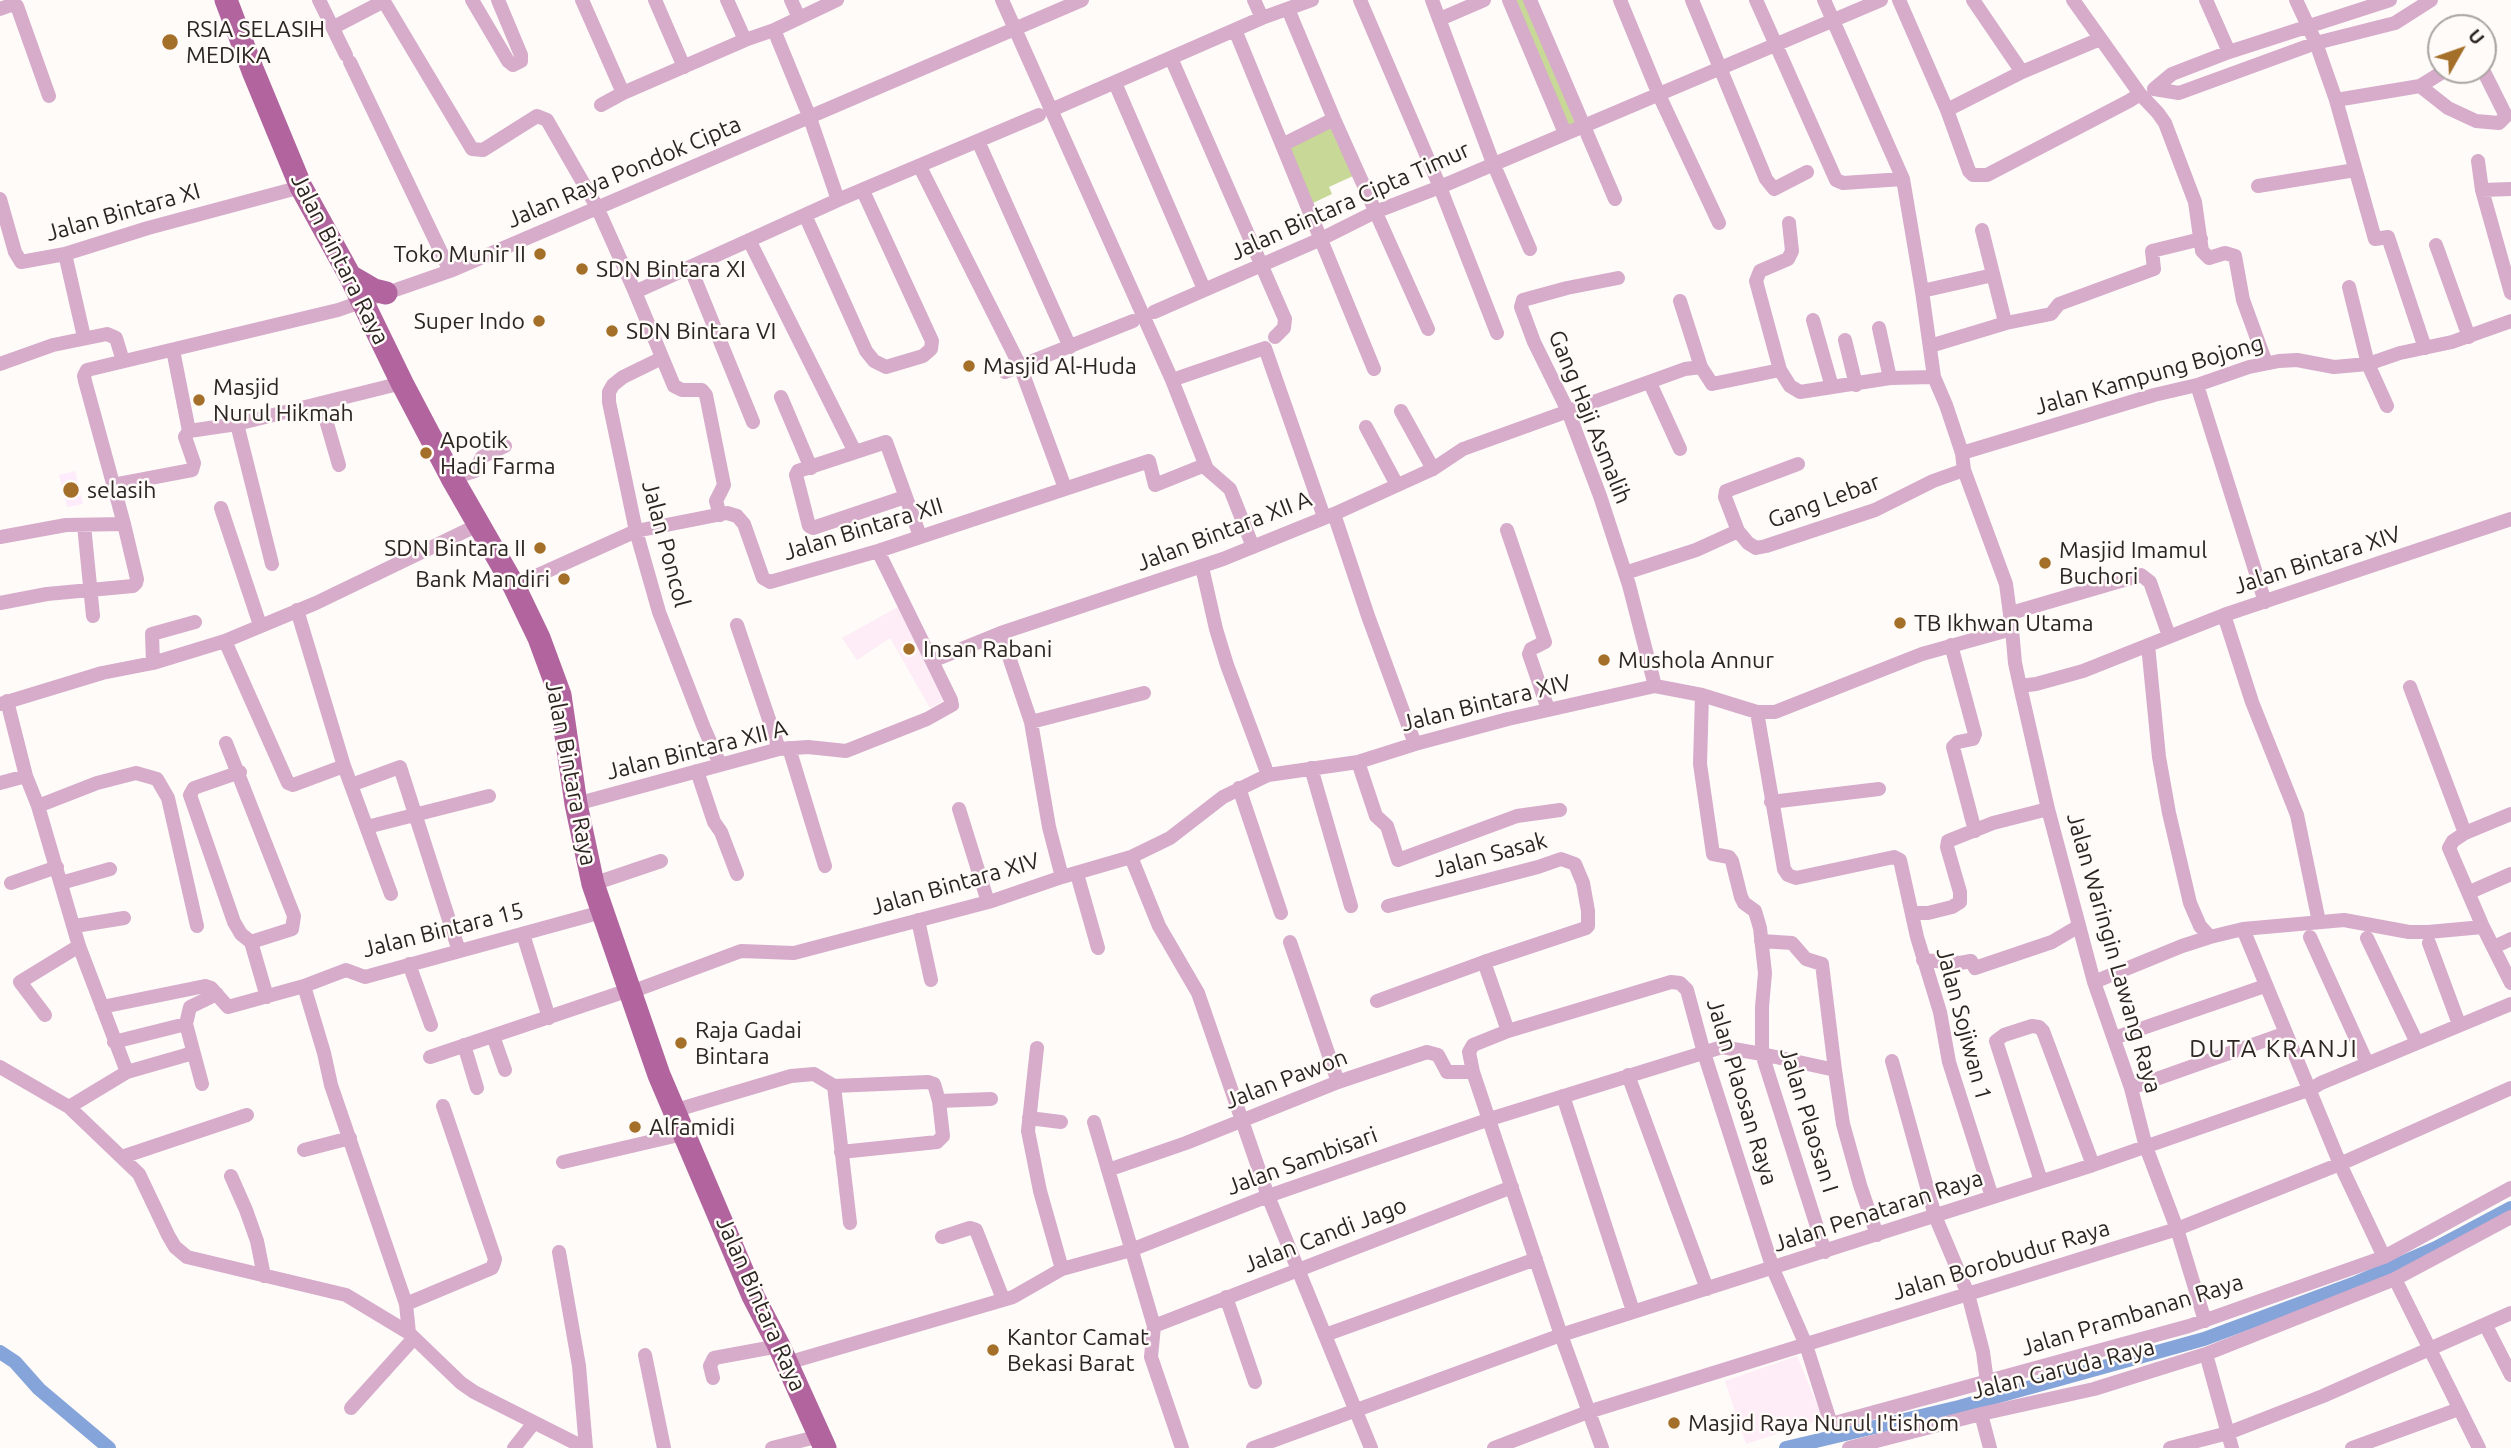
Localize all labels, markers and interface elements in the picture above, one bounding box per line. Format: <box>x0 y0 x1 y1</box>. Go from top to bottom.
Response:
north arrow <box>2427 14 2497 84</box>
place label: RSIA SELASIH MEDIKA <box>186 15 325 69</box>
text: U <box>2464 25 2489 49</box>
marker: RSIA SELASIH MEDIKA <box>160 32 180 52</box>
street label: Jalan Raya Pondok Cipta <box>503 110 745 234</box>
street label: Jalan Bintara Cipta Timur <box>1226 136 1474 266</box>
street label: Jalan Bintara Raya <box>285 169 395 349</box>
street label: Jalan Bintara XI <box>43 177 203 247</box>
place label: Toko Munir II <box>393 240 526 268</box>
marker: Toko Munir II <box>532 246 548 262</box>
place label: SDN Bintara XI <box>596 255 746 283</box>
marker: SDN Bintara XI <box>574 261 590 277</box>
place label: Super Indo <box>414 307 525 335</box>
marker: Super Indo <box>531 313 547 329</box>
place label: SDN Bintara VI <box>626 317 776 345</box>
marker: SDN Bintara VI <box>604 323 620 339</box>
street label: Gang Haji Asmalih <box>1543 326 1637 508</box>
street label: Jalan Kampung Bojong <box>2031 329 2267 421</box>
place label: Masjid Al-Huda <box>983 352 1137 380</box>
marker: Masjid Al-Huda <box>961 358 977 374</box>
place label: Masjid Nurul Hikmah <box>213 373 354 427</box>
marker: Masjid Nurul Hikmah <box>191 392 207 408</box>
place label: Apotik Hadi Farma <box>440 426 556 480</box>
marker: Apotik Hadi Farma <box>418 445 434 461</box>
street label: Gang Lebar <box>1764 468 1884 534</box>
place label: selasih <box>87 476 156 504</box>
street label: Jalan Poncol <box>636 478 696 610</box>
marker: selasih <box>61 480 81 500</box>
street label: Jalan Bintara XII A <box>1132 485 1316 577</box>
street label: Jalan Bintara XII <box>780 492 946 566</box>
street label: Jalan Bintara XIV <box>2230 520 2404 600</box>
place label: SDN Bintara II <box>384 534 526 562</box>
place label: Masjid Imamul Buchori <box>2059 536 2207 590</box>
marker: SDN Bintara II <box>532 540 548 556</box>
marker: Masjid Imamul Buchori <box>2037 555 2053 571</box>
place label: Bank Mandiri <box>415 565 550 593</box>
marker: Bank Mandiri <box>556 571 572 587</box>
place label: TB Ikhwan Utama <box>1914 609 2094 637</box>
marker: TB Ikhwan Utama <box>1892 615 1908 631</box>
place label: Insan Rabani <box>923 635 1052 663</box>
marker: Insan Rabani <box>901 641 917 657</box>
place label: Mushola Annur <box>1618 646 1774 674</box>
marker: Mushola Annur <box>1596 652 1612 668</box>
street label: Jalan Bintara XIV <box>1398 669 1574 737</box>
street label: Jalan Bintara Raya <box>539 678 603 868</box>
street label: Jalan Bintara XII A <box>604 714 790 786</box>
street label: Jalan Waringin Lawang Raya <box>2061 810 2167 1096</box>
street label: Jalan Sasak <box>1430 827 1550 883</box>
street label: Jalan Bintara XIV <box>868 847 1042 921</box>
street label: Jalan Bintara 15 <box>359 897 527 963</box>
street label: Jalan Sojiwan 1 <box>1930 945 1998 1103</box>
street label: Jalan Plaosan Raya <box>1700 995 1784 1189</box>
place label: Raja Gadai Bintara <box>695 1016 802 1070</box>
marker: Raja Gadai Bintara <box>673 1035 689 1051</box>
district label: DUTA KRANJI <box>2191 1035 2357 1063</box>
street label: Jalan Pawon <box>1221 1043 1351 1115</box>
street label: Jalan Plaosan I <box>1774 1044 1844 1196</box>
place label: Alfamidi <box>649 1113 735 1141</box>
marker: Alfamidi <box>627 1119 643 1135</box>
street label: Jalan Sambisari <box>1223 1121 1381 1201</box>
street label: Jalan Penataran Raya <box>1770 1164 1986 1258</box>
street label: Jalan Candi Jago <box>1239 1191 1411 1279</box>
street label: Jalan Bintara Raya <box>710 1212 812 1396</box>
street label: Jalan Borobudur Raya <box>1889 1214 2113 1306</box>
street label: Jalan Prambanan Raya <box>2017 1268 2247 1362</box>
place label: Kantor Camat Bekasi Barat <box>1007 1323 1149 1377</box>
street label: Jalan Garuda Raya <box>1969 1333 2157 1405</box>
marker: Kantor Camat Bekasi Barat <box>985 1342 1001 1358</box>
place label: Masjid Raya Nurul I'tishom <box>1688 1409 1959 1437</box>
marker: Masjid Raya Nurul I'tishom <box>1666 1415 1682 1431</box>

